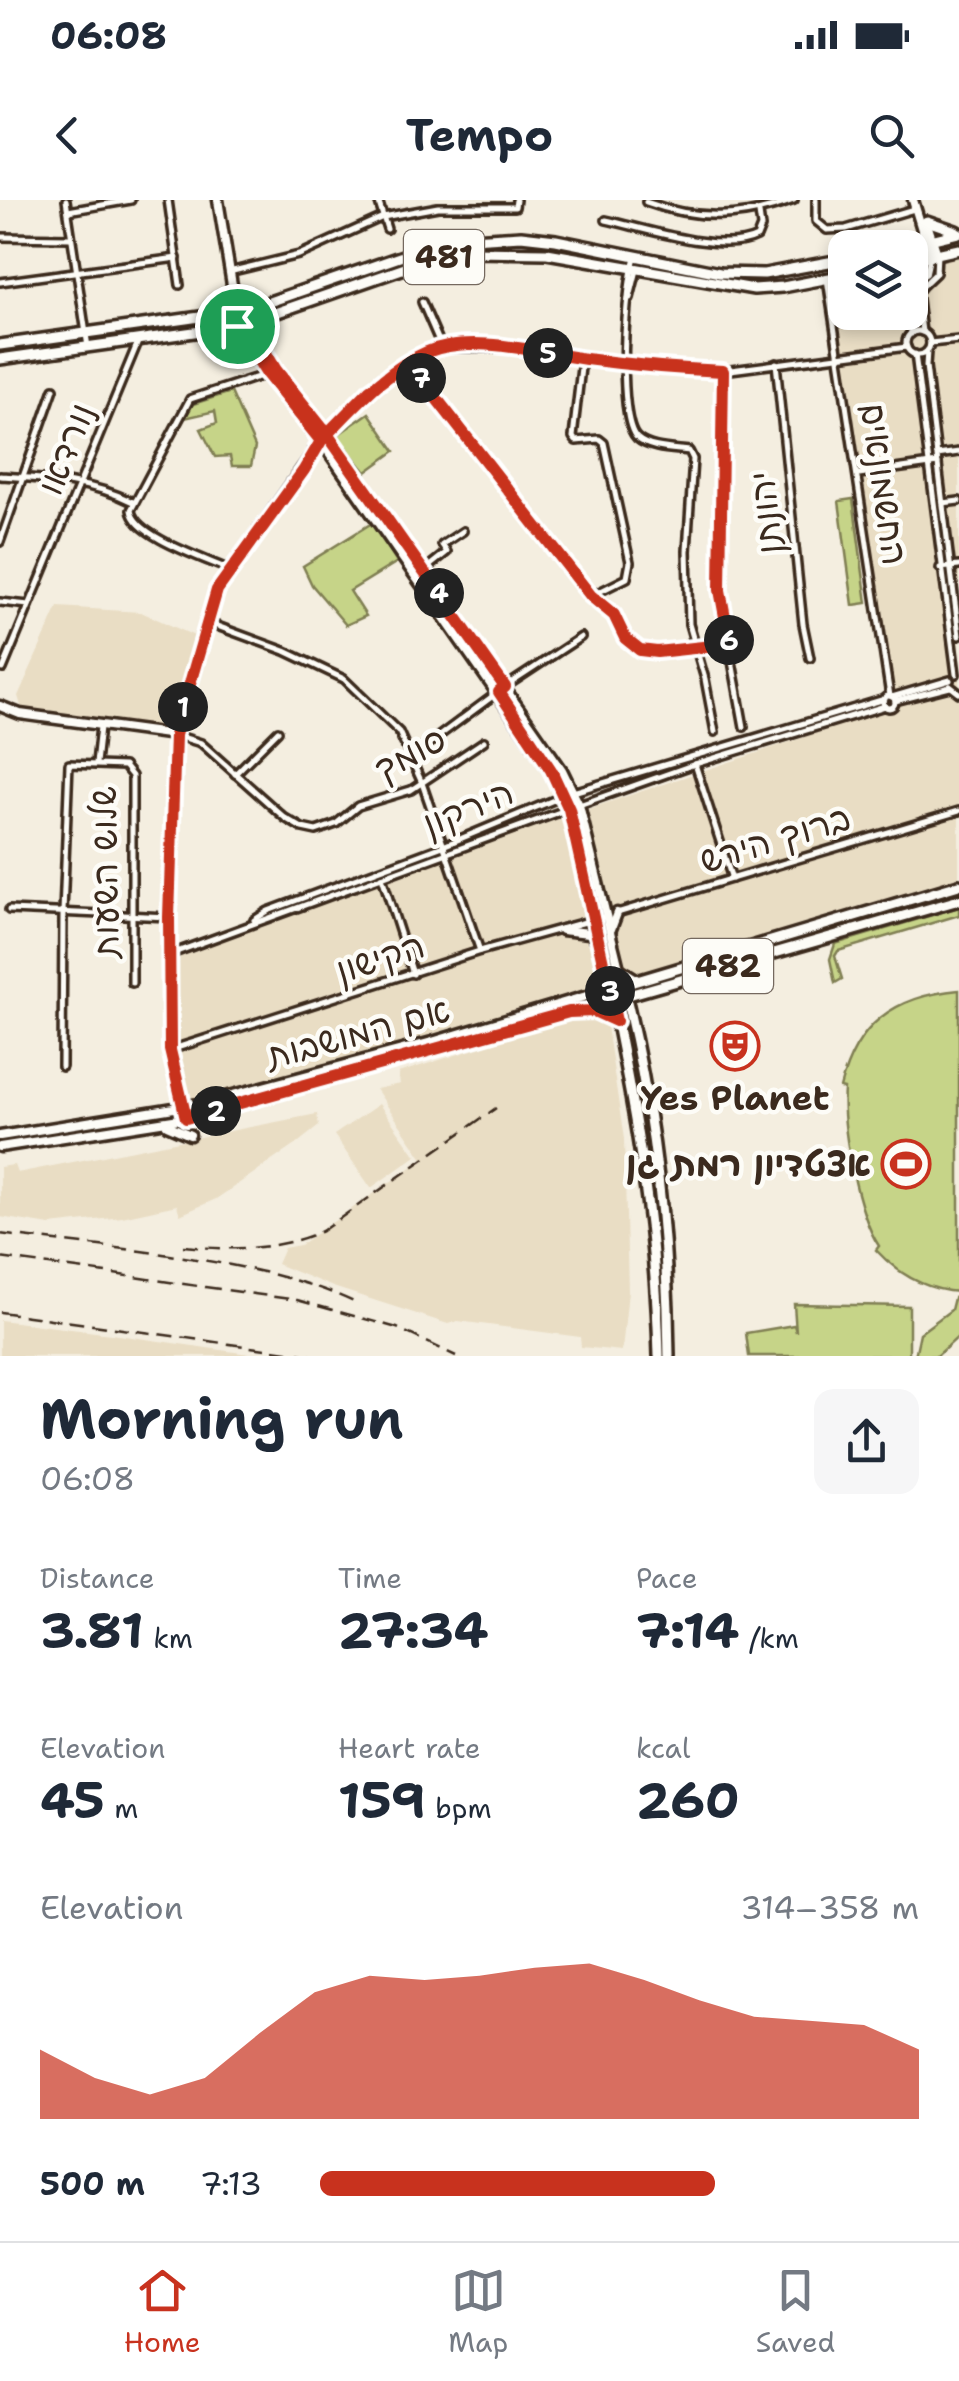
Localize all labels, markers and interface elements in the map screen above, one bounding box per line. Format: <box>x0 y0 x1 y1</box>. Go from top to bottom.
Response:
text: 06:08 <box>50 10 167 61</box>
text: Tempo <box>406 105 553 165</box>
icon: back <box>40 108 95 163</box>
icon: search <box>864 108 919 163</box>
road number: 481 <box>404 230 484 284</box>
map controls <box>828 230 928 330</box>
button: layers <box>828 230 928 330</box>
pin <box>195 284 280 369</box>
icon: arrive <box>210 299 265 354</box>
pin: 5 <box>523 328 573 378</box>
text: 5 <box>539 334 557 372</box>
pin: 7 <box>396 353 446 403</box>
text: 7 <box>411 359 431 397</box>
street label: נורדאו <box>26 396 105 502</box>
street label: החשמונאים <box>850 400 919 568</box>
street label: יהונתן <box>738 469 793 557</box>
pin: 4 <box>414 568 464 618</box>
text: 4 <box>429 574 449 612</box>
pin: 6 <box>704 615 754 665</box>
text: 6 <box>719 621 739 659</box>
pin: 1 <box>158 682 208 732</box>
text: 1 <box>177 688 189 726</box>
street label: סומך <box>365 715 454 792</box>
street label: הירקון <box>415 768 520 847</box>
street label: שלוש השעות <box>80 786 130 960</box>
street label: ברוך הירש <box>694 793 856 884</box>
street label: הקישון <box>329 921 430 994</box>
road number: 482 <box>683 939 773 993</box>
pin: 3 <box>585 966 635 1016</box>
text: 3 <box>600 972 620 1010</box>
street label: אם המושבות <box>259 986 455 1080</box>
theatre icon: Yes Planet <box>709 1020 761 1072</box>
place label: Yes Planet <box>641 1074 829 1121</box>
pin: 2 <box>191 1086 241 1136</box>
text: 2 <box>206 1092 226 1130</box>
sports icon: אצטדיון רמת גן <box>880 1138 932 1190</box>
place label: אצטדיון רמת גן <box>626 1140 871 1187</box>
text: Morning run <box>40 1382 404 1456</box>
button: share <box>814 1389 919 1494</box>
text: 06:08 <box>40 1457 135 1500</box>
text: Distance <box>40 1559 155 1597</box>
text: Time <box>338 1559 402 1597</box>
text: Pace <box>636 1559 698 1597</box>
text: 3.81 <box>40 1597 144 1664</box>
text: 27:34 <box>338 1597 489 1664</box>
text: 7:14 <box>636 1597 739 1664</box>
text: km <box>144 1619 193 1657</box>
text: /km <box>739 1619 799 1657</box>
text: Elevation <box>40 1729 165 1767</box>
text: Heart rate <box>338 1729 481 1767</box>
text: kcal <box>636 1729 690 1767</box>
text: 45 <box>40 1767 105 1834</box>
text: 159 <box>338 1767 426 1834</box>
text: 260 <box>636 1767 740 1834</box>
text: m <box>105 1789 138 1827</box>
text: bpm <box>426 1789 492 1827</box>
text: Elevation <box>40 1886 183 1929</box>
text: 314–358 m <box>740 1886 919 1929</box>
text: 500 m <box>40 2162 145 2205</box>
text: 7:13 <box>200 2162 262 2205</box>
tab: Home <box>124 2263 201 2361</box>
tab: Map <box>448 2263 508 2361</box>
tab: Saved <box>756 2263 835 2361</box>

